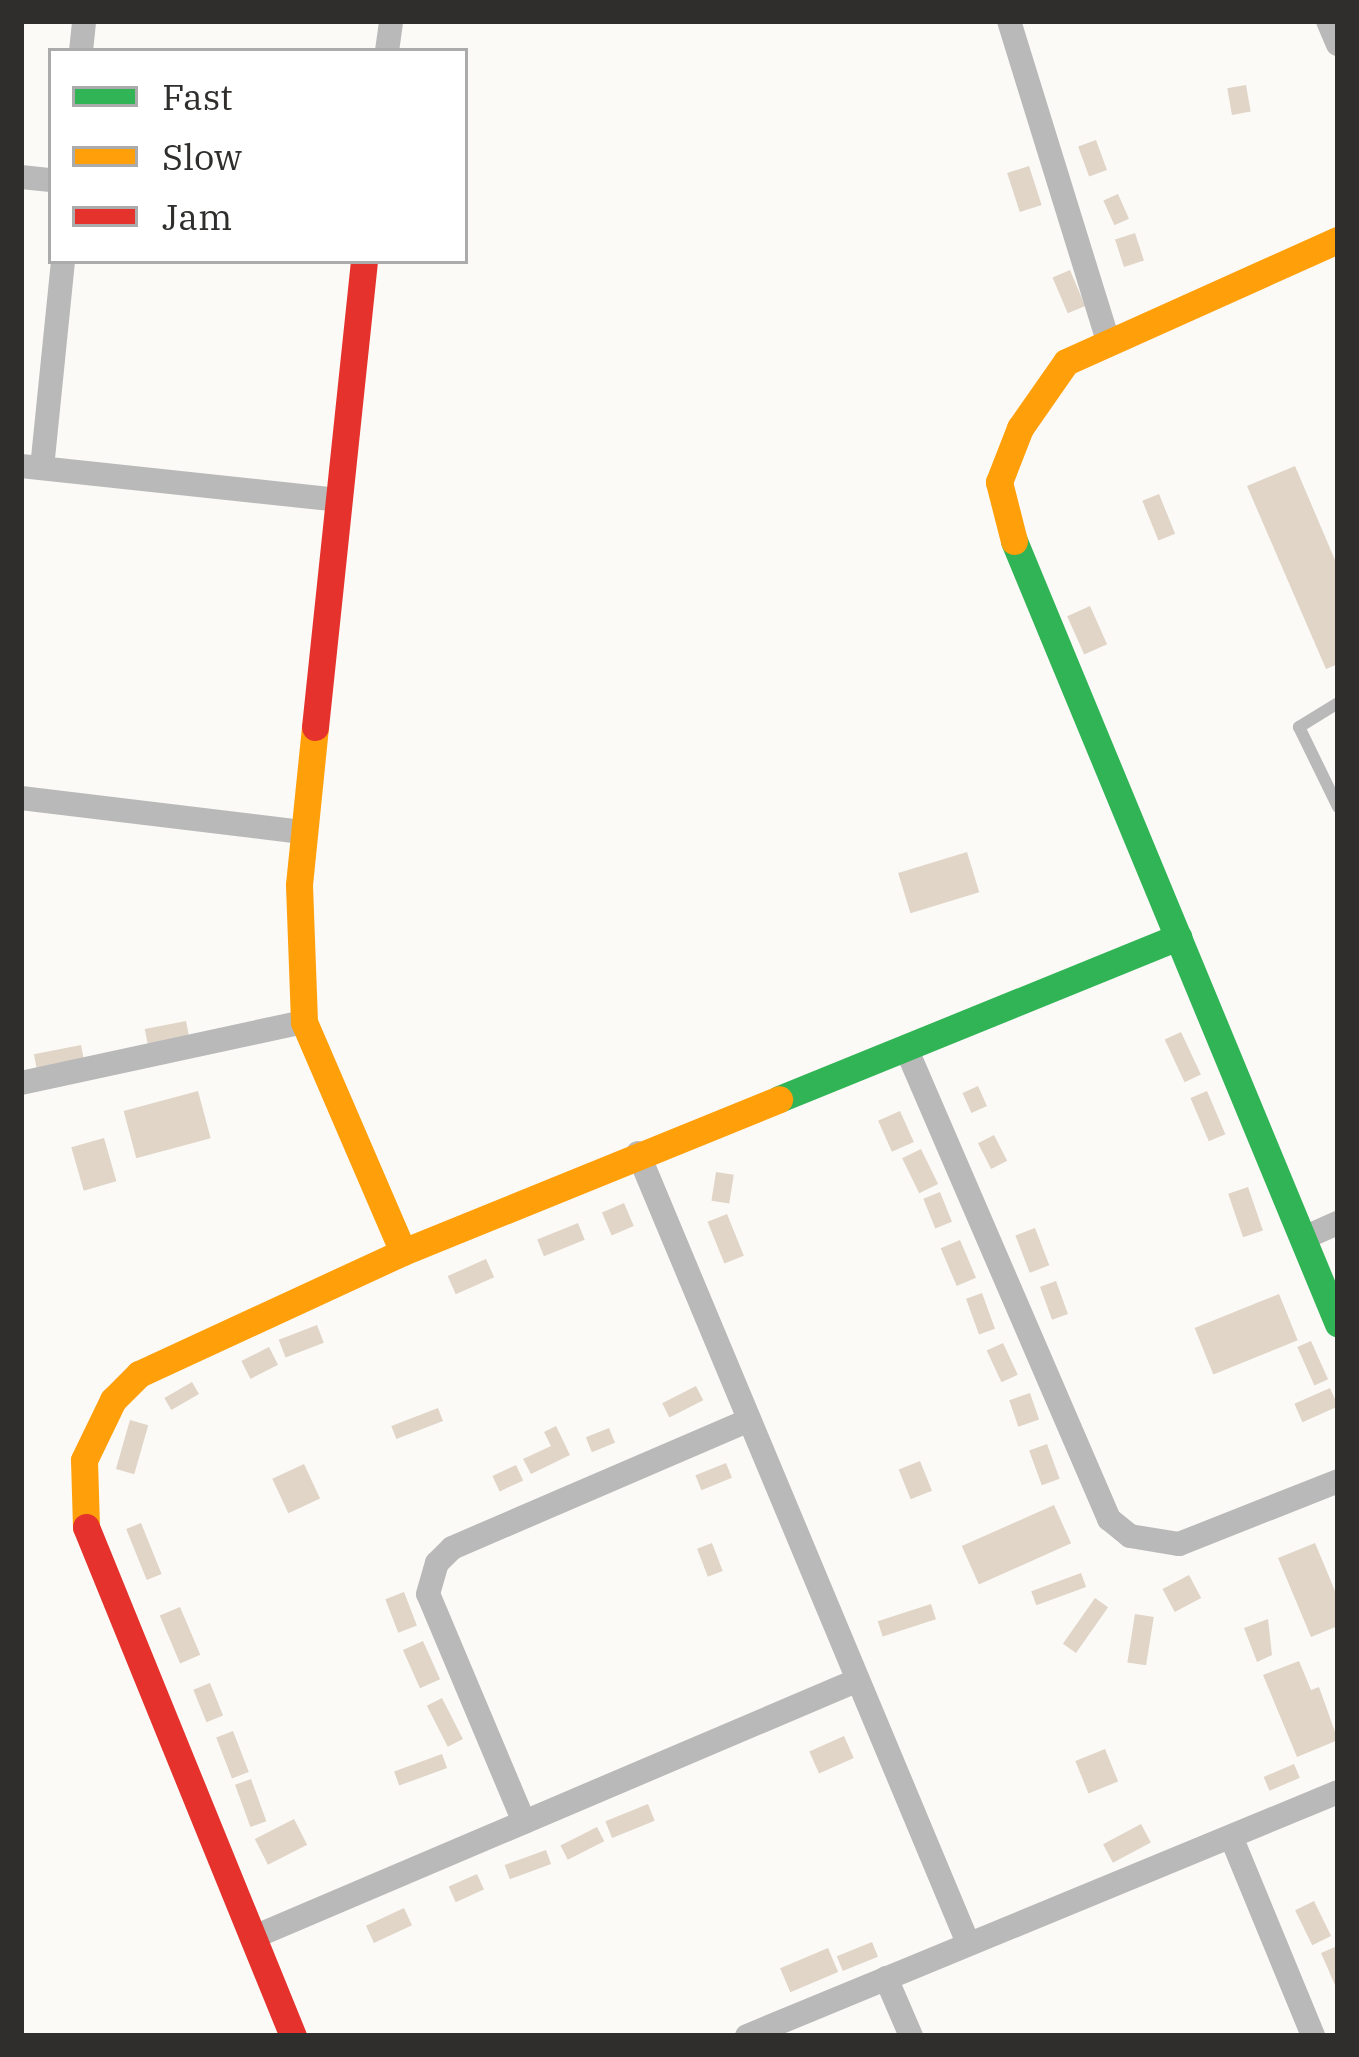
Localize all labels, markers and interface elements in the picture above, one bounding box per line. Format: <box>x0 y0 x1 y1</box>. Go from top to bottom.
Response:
legend <box>48 48 468 264</box>
text: Fast <box>162 73 233 120</box>
text: Slow <box>162 133 242 180</box>
text: Jam <box>162 193 232 240</box>

